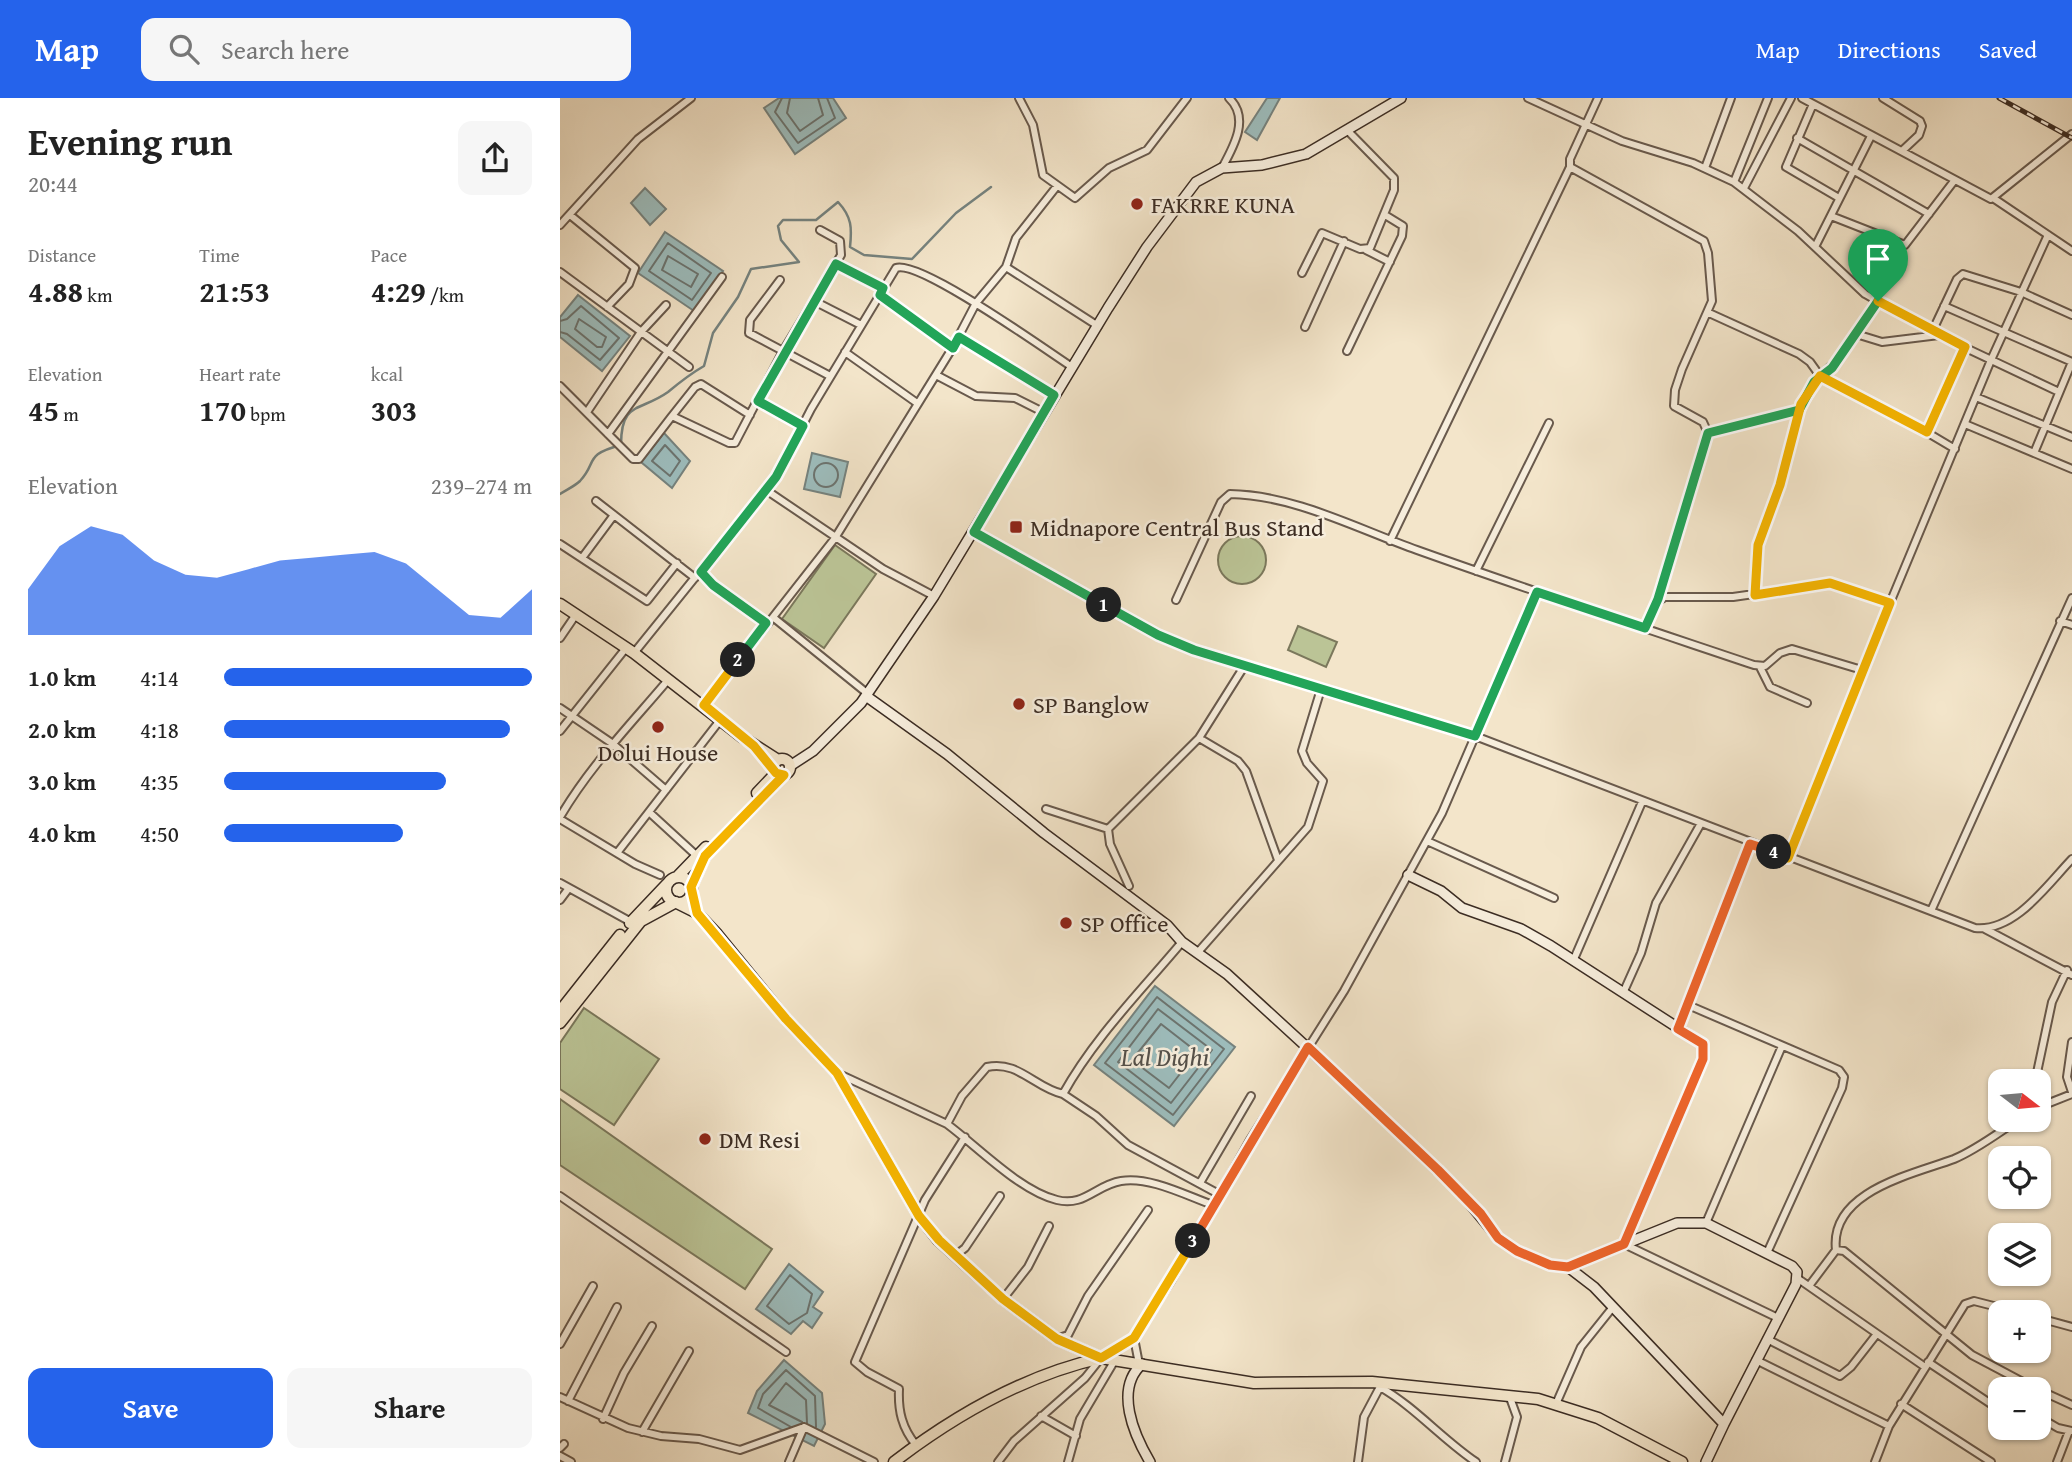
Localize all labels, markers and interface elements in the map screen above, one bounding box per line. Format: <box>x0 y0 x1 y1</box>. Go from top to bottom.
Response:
search box <box>141 18 631 81</box>
text: Map <box>35 25 99 73</box>
icon: search <box>165 30 203 68</box>
text: Search here <box>221 30 349 69</box>
text: Map <box>1756 32 1800 67</box>
text: Directions <box>1838 32 1941 67</box>
text: Saved <box>1979 32 2037 67</box>
text: Evening run <box>28 113 232 169</box>
button: share <box>458 121 532 195</box>
text: 20:44 <box>28 167 78 200</box>
place label: FAKRRE KUNA <box>1151 187 1295 222</box>
marker: FAKRRE KUNA <box>1129 196 1145 212</box>
pin <box>1848 229 1908 301</box>
icon: arrive <box>1859 240 1897 278</box>
text: Distance <box>28 241 96 269</box>
text: Time <box>199 241 240 269</box>
text: Pace <box>371 241 407 269</box>
text: 4.88 <box>28 269 83 313</box>
text: 21:53 <box>199 269 270 313</box>
text: 4:29 <box>371 269 426 313</box>
text: km <box>83 281 112 309</box>
text: /km <box>426 281 464 309</box>
text: Elevation <box>28 360 102 388</box>
text: Heart rate <box>199 360 281 388</box>
text: kcal <box>371 360 403 388</box>
text: 45 <box>28 388 59 432</box>
text: 170 <box>199 388 246 432</box>
text: 303 <box>371 388 417 432</box>
text: m <box>59 400 79 428</box>
text: bpm <box>246 400 286 428</box>
text: Elevation <box>28 469 118 502</box>
text: 239–274 m <box>431 469 532 502</box>
place label: Midnapore Central Bus Stand <box>1030 510 1324 545</box>
marker: Midnapore Central Bus Stand <box>1008 519 1024 535</box>
pin: 1 <box>1086 588 1122 622</box>
text: 1 <box>1099 590 1108 618</box>
pin: 2 <box>720 642 756 678</box>
text: 2 <box>733 645 742 673</box>
text: 1.0 km <box>28 661 96 694</box>
text: 4:14 <box>140 661 179 694</box>
place label: SP Banglow <box>1033 687 1149 722</box>
marker: SP Banglow <box>1011 696 1027 712</box>
text: 2.0 km <box>28 713 96 746</box>
text: 4:18 <box>140 713 179 746</box>
marker: Dolui House <box>650 719 666 735</box>
place label: Dolui House <box>598 735 718 770</box>
text: 3.0 km <box>28 765 96 798</box>
text: 4:35 <box>140 765 179 798</box>
text: 4.0 km <box>28 817 96 850</box>
text: 4:50 <box>140 817 179 850</box>
pin: 4 <box>1756 834 1792 870</box>
text: 4 <box>1769 837 1778 865</box>
place label: SP Office <box>1080 906 1169 941</box>
marker: SP Office <box>1058 915 1074 931</box>
water label: Lal Dighi <box>1120 1037 1209 1076</box>
north arrow <box>1988 1069 2051 1132</box>
map controls <box>1988 1069 2051 1440</box>
place label: DM Resi <box>719 1122 800 1157</box>
marker: DM Resi <box>697 1131 713 1147</box>
button: locate <box>1988 1146 2051 1209</box>
button: layers <box>1988 1223 2051 1286</box>
pin: 3 <box>1176 1224 1210 1258</box>
text: 3 <box>1188 1226 1197 1254</box>
button: + <box>1988 1300 2051 1363</box>
button: Save <box>28 1368 273 1448</box>
button: Share <box>287 1368 532 1448</box>
button: − <box>1988 1377 2051 1440</box>

